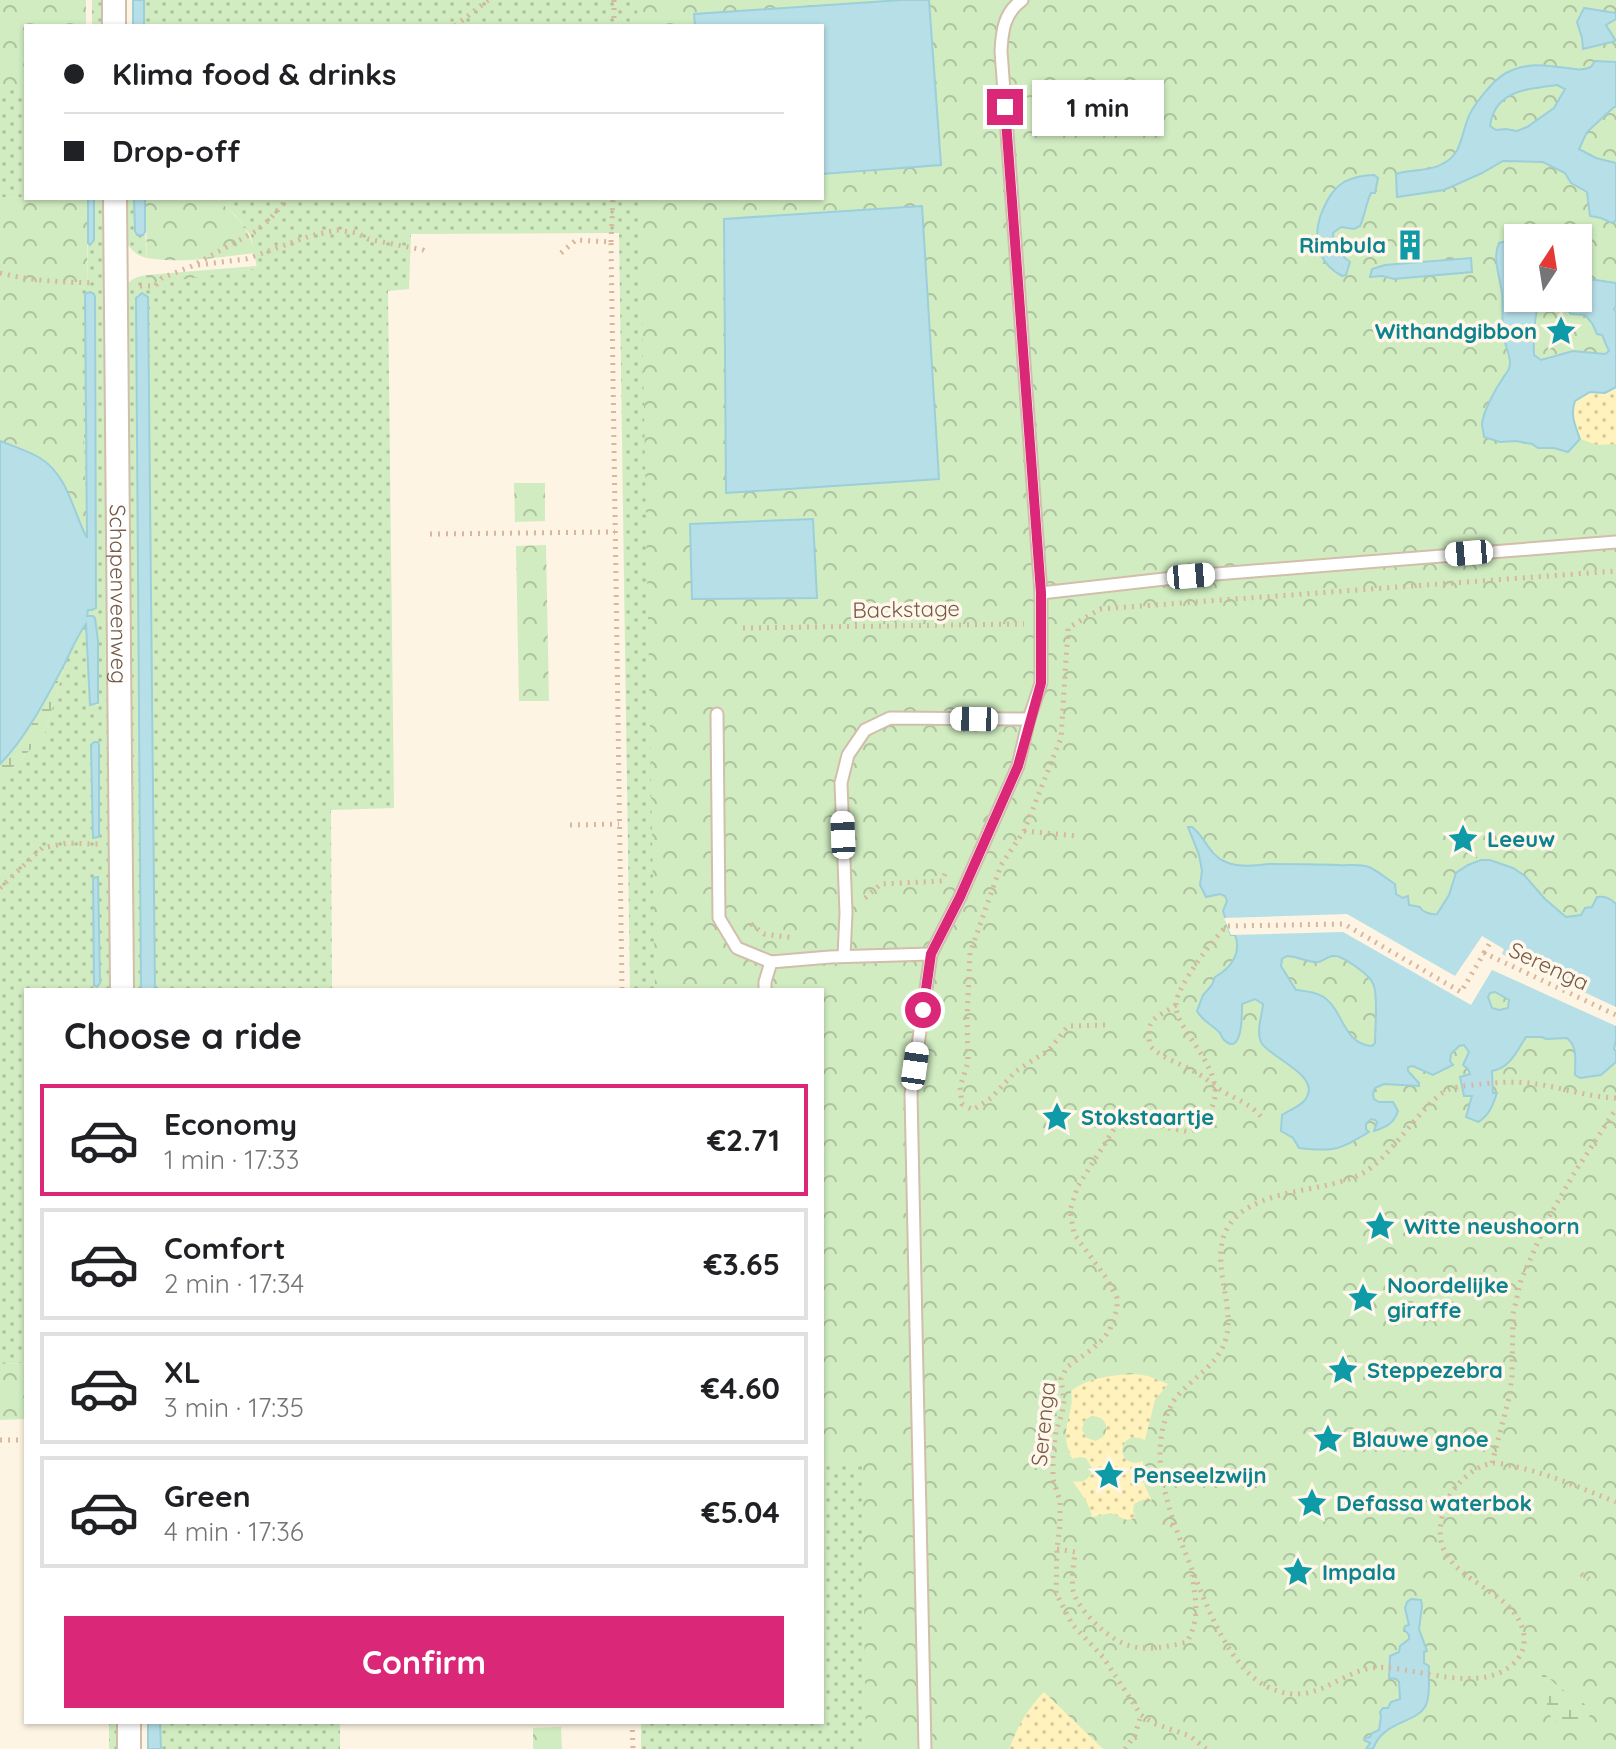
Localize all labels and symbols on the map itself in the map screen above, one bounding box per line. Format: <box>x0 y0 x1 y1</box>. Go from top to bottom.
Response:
callout: 1 min <box>1033 79 1165 135</box>
route end <box>987 89 1023 125</box>
north arrow <box>1504 224 1592 312</box>
building icon: Rimbula <box>1393 228 1427 262</box>
place label: Rimbula <box>1299 231 1386 259</box>
place icon: Withandgibbon <box>1544 314 1578 348</box>
place label: Withandgibbon <box>1375 317 1537 345</box>
street label: Schapenveenweg <box>104 504 133 684</box>
car <box>1444 539 1494 567</box>
car <box>1166 562 1216 590</box>
street label: Backstage <box>852 594 960 624</box>
car <box>950 707 998 731</box>
car <box>830 811 856 859</box>
place icon: Leeuw <box>1446 822 1480 856</box>
place label: Leeuw <box>1487 825 1555 853</box>
street label: Serenga <box>1505 935 1593 997</box>
route start <box>905 992 941 1028</box>
car <box>900 1041 930 1091</box>
place icon: Stokstaartje <box>1040 1100 1074 1134</box>
place label: Stokstaartje <box>1081 1103 1214 1131</box>
place icon: Witte neushoorn <box>1363 1209 1397 1243</box>
place label: Witte neushoorn <box>1404 1212 1580 1240</box>
place label: Noordelijke giraffe <box>1387 1271 1509 1324</box>
place icon: Noordelijke giraffe <box>1346 1281 1380 1315</box>
place icon: Steppezebra <box>1326 1353 1360 1387</box>
place label: Steppezebra <box>1367 1356 1503 1384</box>
street label: Serenga <box>1025 1380 1061 1468</box>
place icon: Blauwe gnoe <box>1311 1422 1345 1456</box>
place label: Blauwe gnoe <box>1352 1425 1489 1453</box>
place icon: Penseelzwijn <box>1092 1458 1126 1492</box>
place label: Penseelzwijn <box>1133 1461 1267 1489</box>
place icon: Defassa waterbok <box>1295 1486 1329 1520</box>
place label: Defassa waterbok <box>1336 1489 1532 1517</box>
place icon: Impala <box>1281 1555 1315 1589</box>
place label: Impala <box>1322 1558 1396 1586</box>

